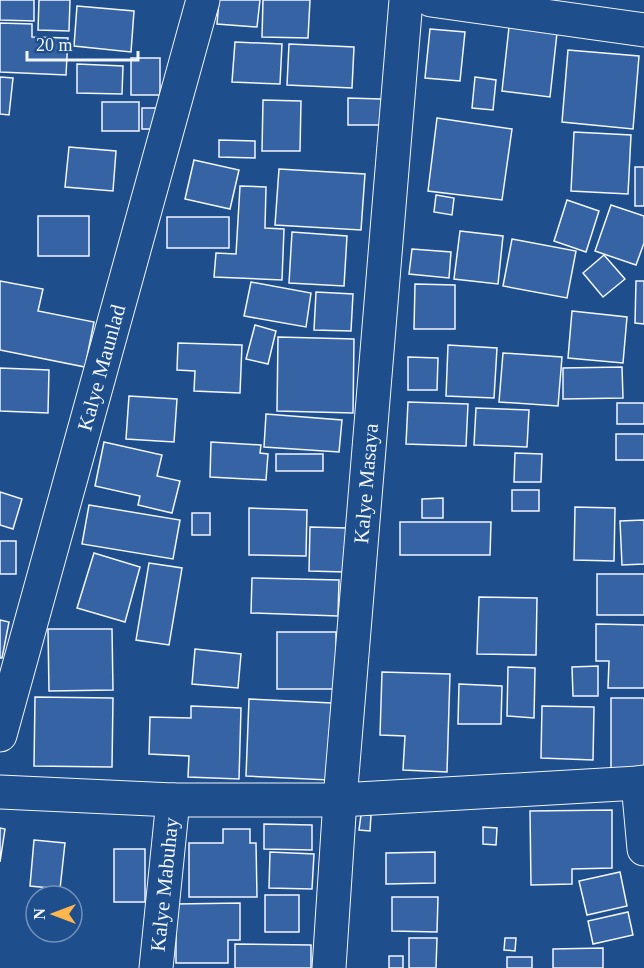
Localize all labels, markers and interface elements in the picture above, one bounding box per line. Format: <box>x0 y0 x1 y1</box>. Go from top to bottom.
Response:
scale bar <box>27 24 138 62</box>
text: 20 m <box>36 35 73 55</box>
street label: Kalye Maunlad <box>73 301 130 434</box>
street label: Kalye Masaya <box>349 422 383 545</box>
street label: Kalye Mabuhay <box>146 816 183 953</box>
north arrow <box>24 884 84 944</box>
text: N <box>31 908 48 920</box>

